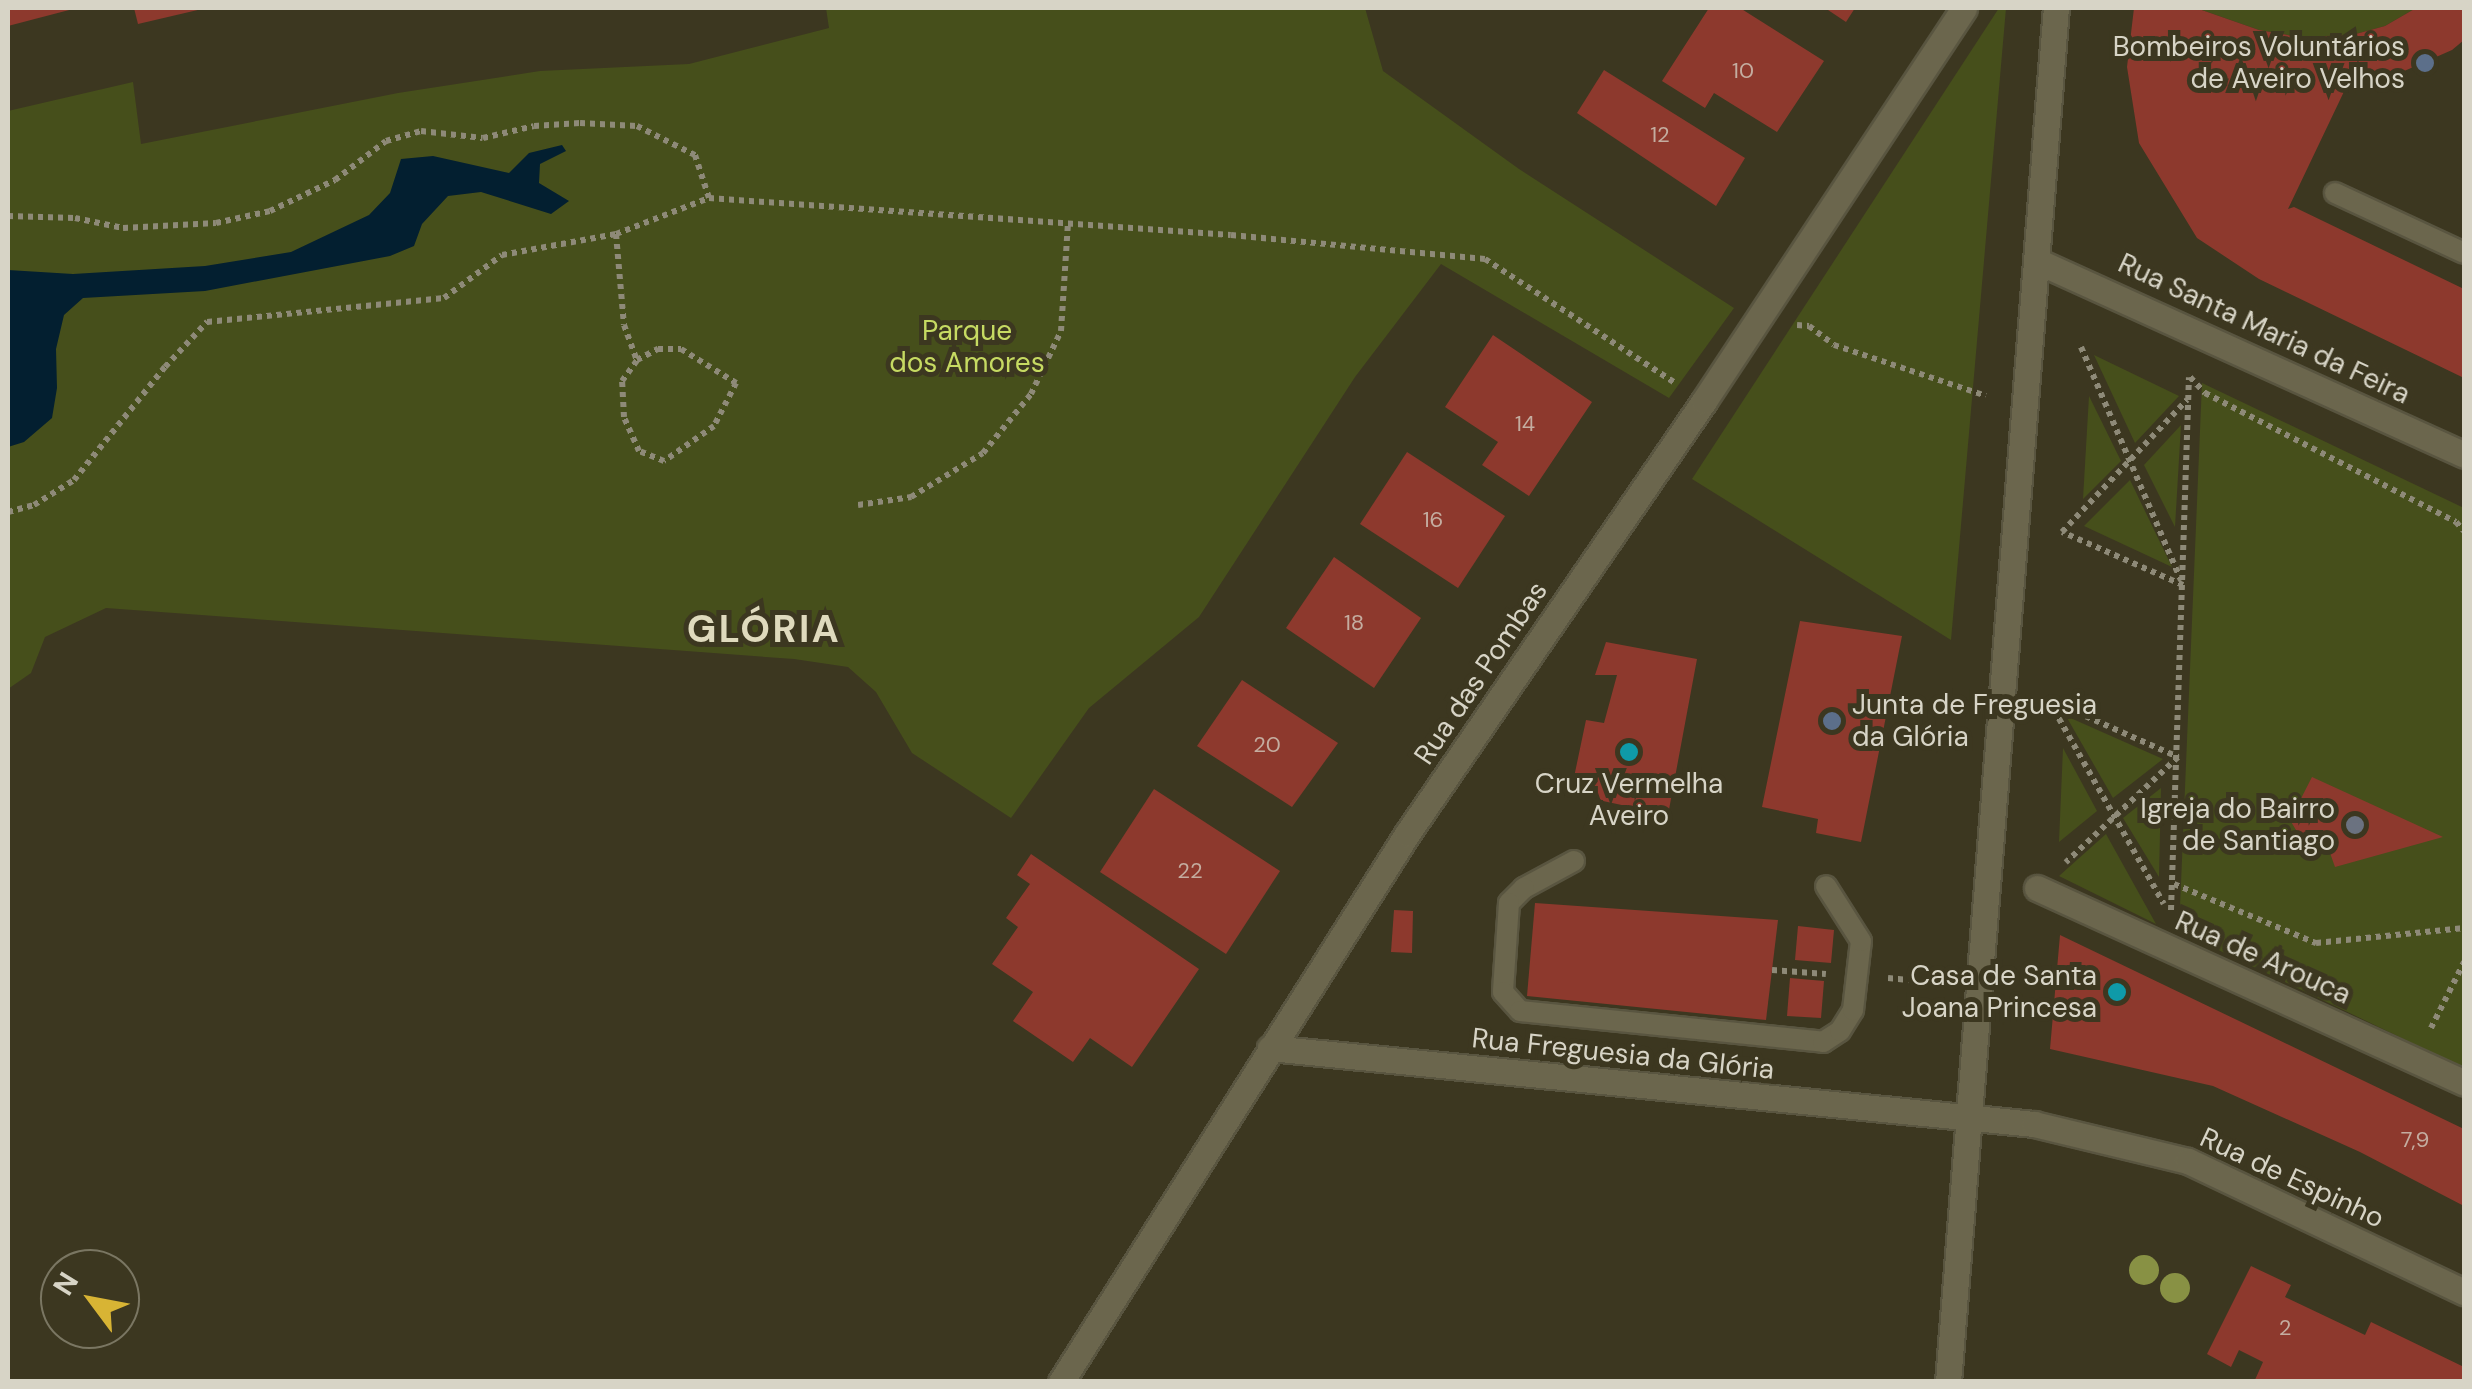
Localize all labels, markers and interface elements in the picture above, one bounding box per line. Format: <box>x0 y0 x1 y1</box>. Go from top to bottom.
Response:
place label: Bombeiros Voluntários de Aveiro Velhos <box>2113 30 2405 96</box>
marker: Bombeiros Voluntários de Aveiro Velhos <box>2414 52 2436 74</box>
house number: 10 <box>1732 58 1754 84</box>
house number: 12 <box>1650 122 1670 148</box>
street label: Rua Santa Maria da Feira <box>2113 247 2415 411</box>
park label: Parque dos Amores <box>889 314 1045 380</box>
house number: 14 <box>1515 411 1535 437</box>
house number: 16 <box>1423 507 1443 533</box>
street label: Rua das Pombas <box>1407 575 1555 771</box>
district label: GLÓRIA <box>687 607 841 653</box>
house number: 18 <box>1344 610 1364 636</box>
place label: Junta de Freguesia da Glória <box>1852 688 2097 754</box>
marker: Junta de Freguesia da Glória <box>1821 710 1843 732</box>
house number: 20 <box>1253 732 1281 758</box>
marker: Cruz Vermelha Aveiro <box>1618 741 1640 763</box>
place label: Cruz Vermelha Aveiro <box>1535 767 1723 833</box>
place label: Igreja do Bairro de Santiago <box>2140 792 2335 858</box>
marker: Igreja do Bairro de Santiago <box>2344 814 2366 836</box>
house number: 22 <box>1177 858 1203 884</box>
street label: Rua de Arouca <box>2170 904 2356 1012</box>
place label: Casa de Santa Joana Princesa <box>1902 959 2097 1025</box>
marker: Casa de Santa Joana Princesa <box>2106 981 2128 1003</box>
street label: Rua Freguesia da Glória <box>1470 1021 1776 1087</box>
street label: Rua de Espinho <box>2195 1121 2389 1235</box>
house number: 7,9 <box>2401 1127 2429 1153</box>
north arrow <box>40 1249 140 1349</box>
text: N <box>45 1265 87 1302</box>
house number: 2 <box>2279 1315 2291 1341</box>

